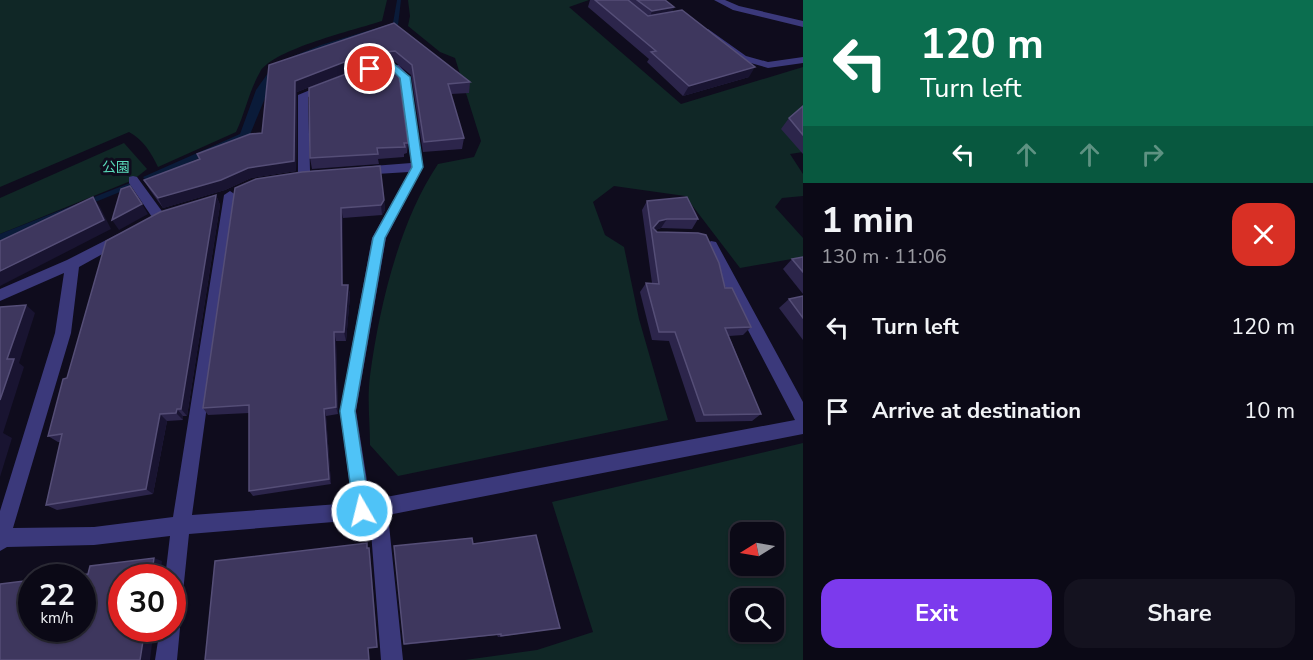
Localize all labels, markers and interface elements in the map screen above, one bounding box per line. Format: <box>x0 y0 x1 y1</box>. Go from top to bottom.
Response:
text: 120 m <box>920 16 1044 73</box>
icon: left <box>821 24 899 102</box>
pin <box>344 43 395 94</box>
icon: arrive <box>353 52 386 85</box>
text: Turn left <box>920 70 1021 107</box>
icon: left <box>947 138 980 171</box>
icon: ahead <box>1010 138 1043 171</box>
icon: ahead <box>1073 138 1106 171</box>
icon: right <box>1136 138 1169 171</box>
park label: 公園 <box>102 158 130 177</box>
text: 1 min <box>821 196 914 245</box>
button: close <box>1232 203 1295 266</box>
text: 130 m · 11:06 <box>821 243 947 270</box>
icon: left <box>821 311 854 344</box>
text: Turn left <box>872 312 959 342</box>
text: 120 m <box>1231 312 1295 342</box>
icon: arrive <box>821 395 854 428</box>
text: Arrive at destination <box>872 396 1081 426</box>
text: 10 m <box>1244 396 1295 426</box>
position arrow <box>330 479 394 543</box>
north arrow <box>730 522 784 576</box>
map controls <box>730 522 784 642</box>
speed limit sign: 30 <box>108 564 186 642</box>
text: 22 <box>39 575 75 616</box>
button: Exit <box>821 579 1052 648</box>
button: Share <box>1064 579 1295 648</box>
button: search <box>730 588 784 642</box>
text: km/h <box>40 608 74 628</box>

